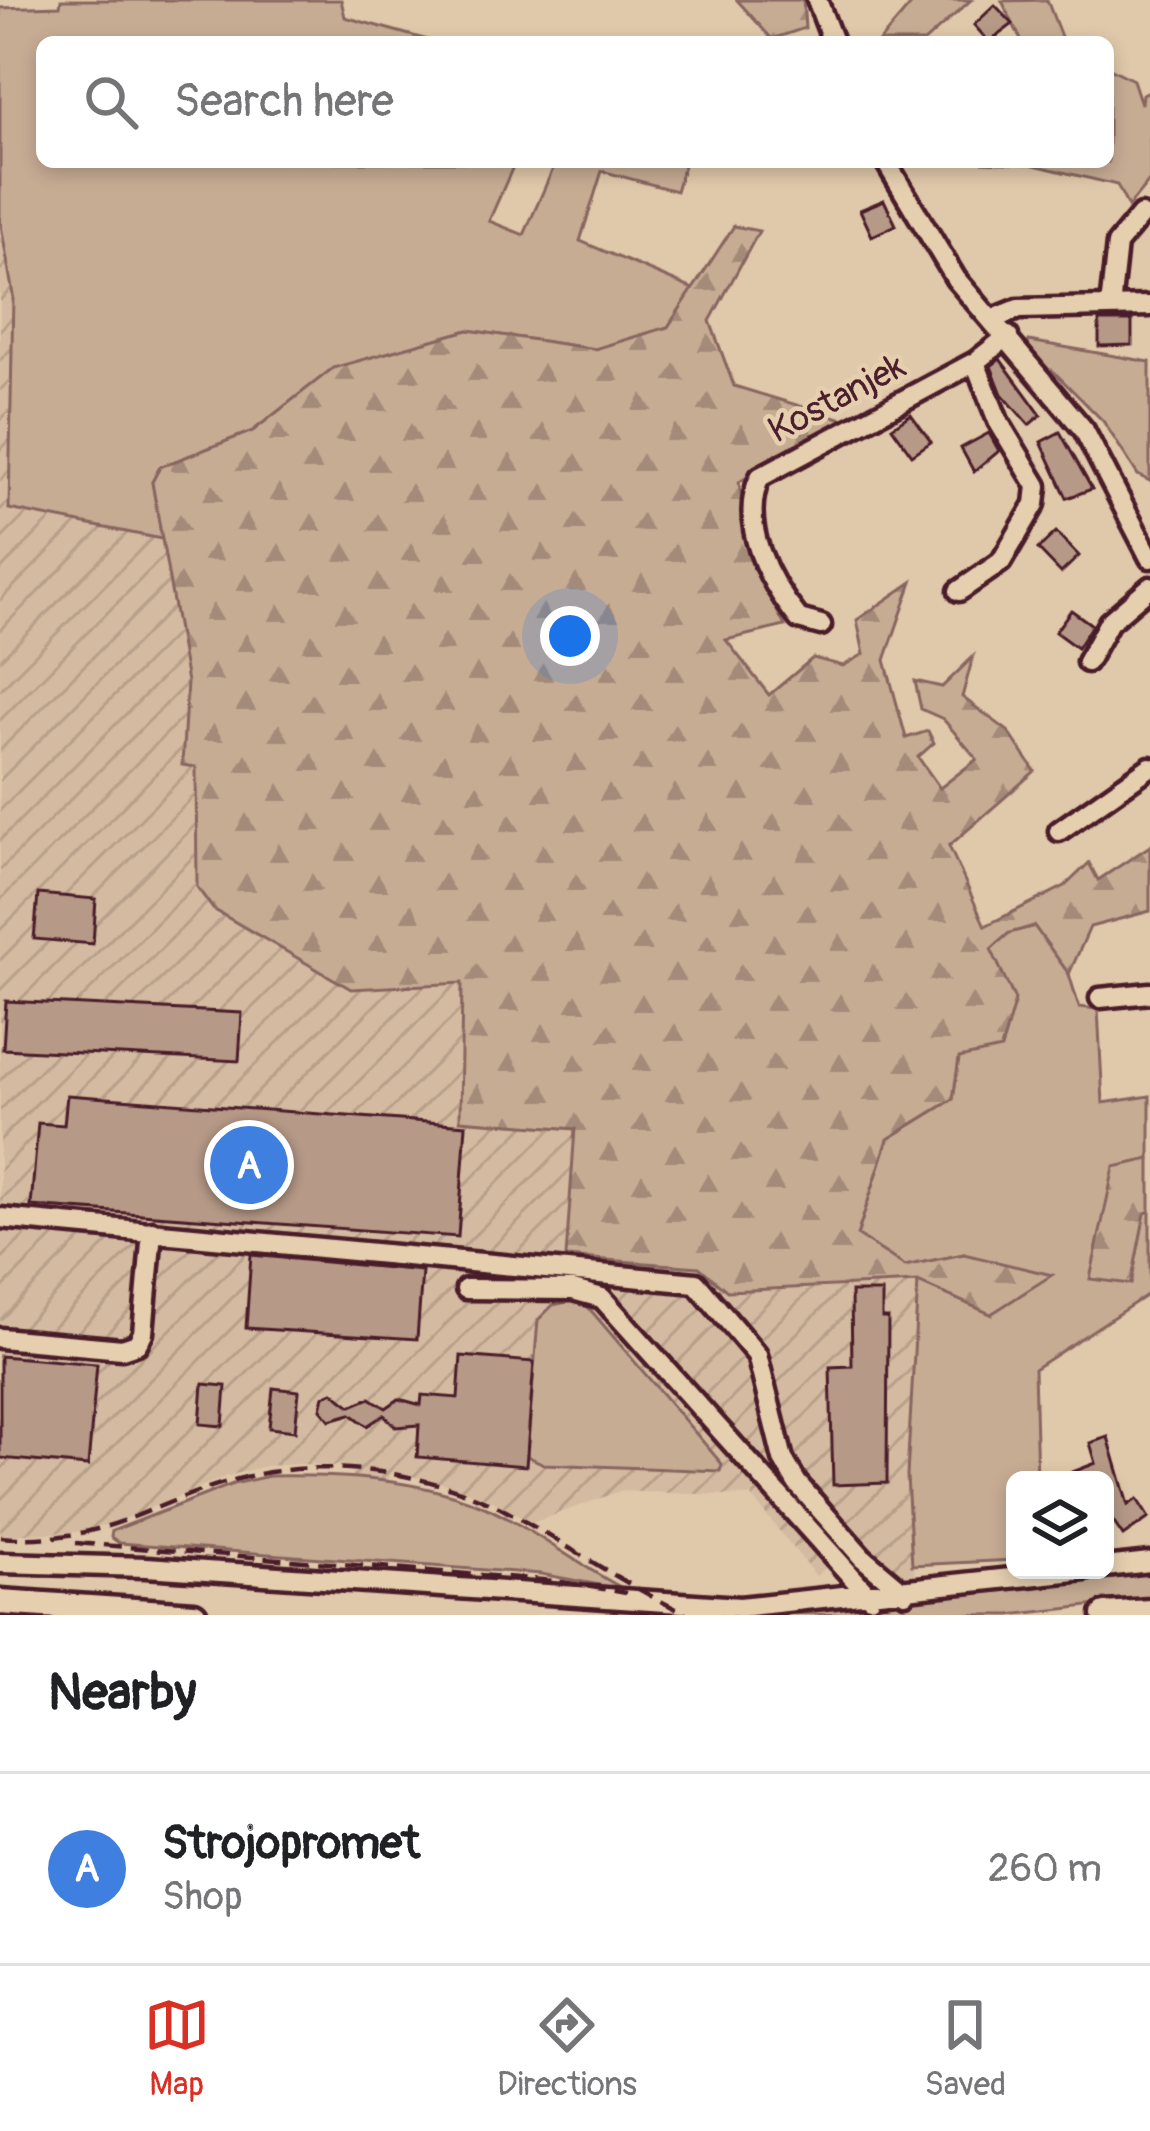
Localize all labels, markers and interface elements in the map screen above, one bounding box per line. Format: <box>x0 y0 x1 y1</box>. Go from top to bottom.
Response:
search box <box>36 36 1114 168</box>
icon: search <box>78 69 144 135</box>
text: Search here <box>174 74 394 130</box>
street label: Kostanjek <box>760 344 913 453</box>
your location <box>540 606 600 666</box>
pin: A <box>210 1120 288 1210</box>
map controls <box>1006 1471 1114 1579</box>
button: layers <box>1006 1471 1114 1579</box>
text: Nearby <box>48 1661 196 1725</box>
text: Strojopromet <box>162 1816 420 1872</box>
text: A <box>74 1844 100 1893</box>
text: 260 m <box>988 1844 1102 1893</box>
text: Shop <box>162 1872 243 1921</box>
tab: Map <box>144 1992 210 2105</box>
tab: Directions <box>497 1992 637 2105</box>
tab: Saved <box>924 1992 1006 2105</box>

